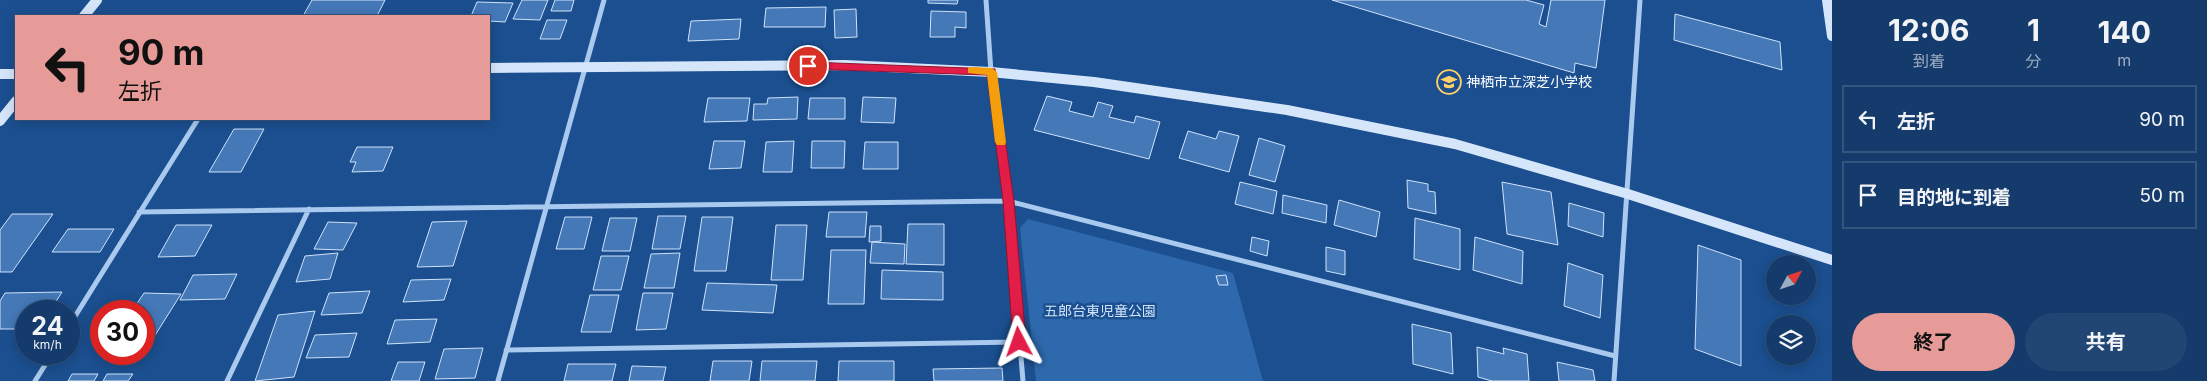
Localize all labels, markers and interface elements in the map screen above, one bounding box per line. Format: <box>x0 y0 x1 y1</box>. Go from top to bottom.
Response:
text: 12:06 <box>1888 12 1970 48</box>
text: 1 <box>2027 12 2040 48</box>
text: 140 <box>2098 14 2151 50</box>
text: 90 m <box>118 31 205 73</box>
icon: left <box>35 35 100 100</box>
pin <box>787 45 829 87</box>
text: m <box>2117 50 2131 70</box>
text: 到着 <box>1913 51 1945 71</box>
text: 分 <box>2026 51 2042 71</box>
icon: arrive <box>794 52 822 80</box>
school or university icon: 神栖市立深芝小学校 <box>1436 69 1462 95</box>
place label: 神栖市立深芝小学校 <box>1466 73 1592 90</box>
text: 左折 <box>118 78 162 104</box>
icon: left <box>1854 105 1882 133</box>
text: 90 m <box>2139 108 2185 131</box>
text: 左折 <box>1897 110 1935 133</box>
icon: arrive <box>1854 181 1882 209</box>
text: 50 m <box>2139 184 2185 207</box>
text: 目的地に到着 <box>1897 186 2011 209</box>
north arrow <box>1766 255 1816 305</box>
map controls <box>1766 255 1816 365</box>
speed limit sign: 30 <box>90 300 155 365</box>
park label: 五郎台東児童公園 <box>1044 302 1156 319</box>
text: 24 <box>31 311 64 341</box>
button: 終了 <box>1852 313 2015 371</box>
button: 共有 <box>2025 313 2187 371</box>
position arrow <box>992 315 1044 367</box>
button: layers <box>1766 315 1816 365</box>
text: km/h <box>33 337 62 352</box>

